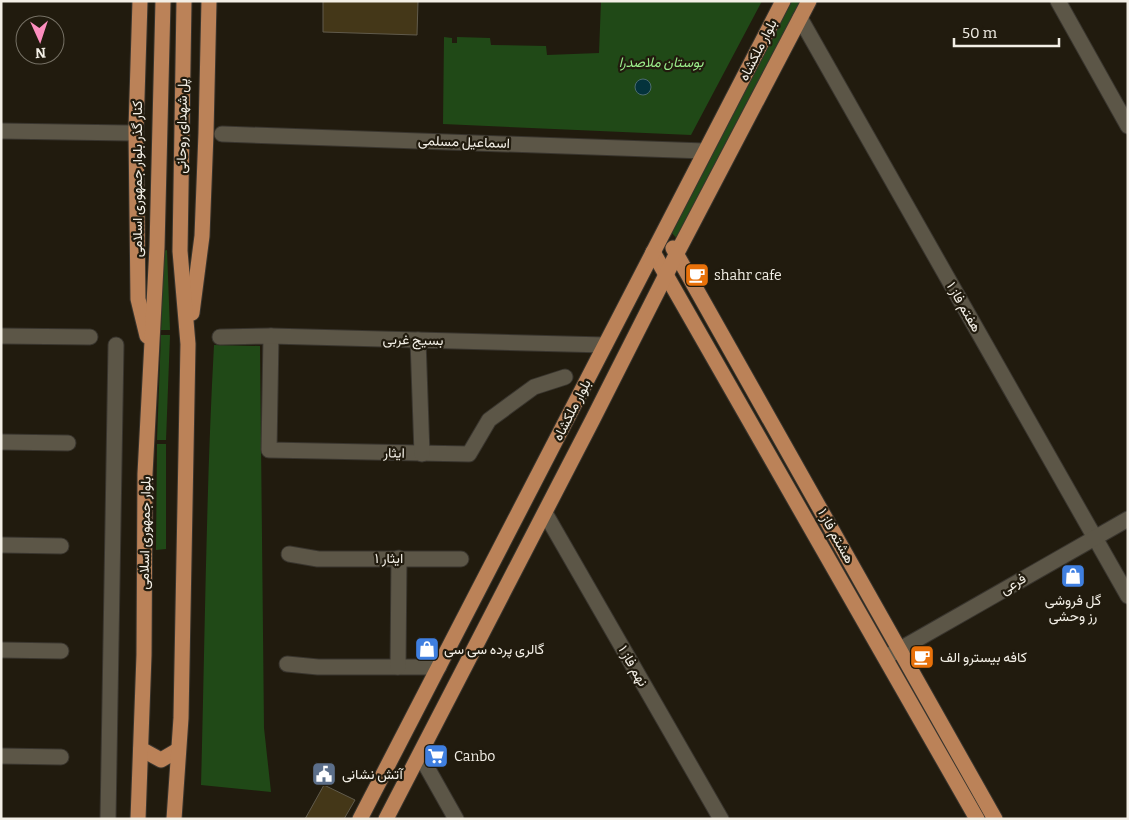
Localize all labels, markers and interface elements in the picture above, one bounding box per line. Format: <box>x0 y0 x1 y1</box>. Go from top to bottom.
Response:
north arrow <box>15 15 65 65</box>
scale bar <box>954 15 1059 47</box>
street label: بلوار ملکشاه <box>735 16 781 84</box>
text: 50 m <box>962 24 998 42</box>
text: N <box>35 44 46 61</box>
park label: بوستان ملاصدرا <box>619 54 704 71</box>
street label: پل شهدای روحانی <box>173 78 192 174</box>
street label: کنار گذر بلوار جمهوری اسلامی <box>129 101 146 257</box>
street label: اسماعیل مسلمی <box>418 132 510 152</box>
cafe icon: shahr cafe <box>684 262 710 288</box>
place label: shahr cafe <box>714 267 782 284</box>
street label: هفتم فاز ۱ <box>943 279 985 335</box>
street label: بسیج غربی <box>382 331 444 351</box>
street label: بلوار ملکشاه <box>549 376 595 444</box>
street label: ایثار <box>382 444 405 462</box>
street label: بلوار جمهوری اسلامی <box>136 476 154 590</box>
street label: هشتم فاز ۱ <box>814 506 858 567</box>
street label: ایثار ۱ <box>375 550 403 567</box>
shop icon: گل فروشی رز وحشی <box>1060 563 1086 589</box>
street label: فرعی <box>997 570 1029 598</box>
place label: گل فروشی رز وحشی <box>1045 592 1101 625</box>
shop icon: گالری پرده سی سی <box>414 636 440 662</box>
place label: گالری پرده سی سی <box>444 641 544 659</box>
street label: نهم فاز ۱ <box>615 643 651 689</box>
cafe icon: کافه بیسترو الف <box>909 644 935 670</box>
place label: کافه بیسترو الف <box>940 649 1027 666</box>
supermarket icon: Canbo <box>423 743 449 769</box>
place label: Canbo <box>454 748 495 765</box>
public building icon: آتش نشانی <box>311 761 337 787</box>
place label: آتش نشانی <box>342 766 404 783</box>

